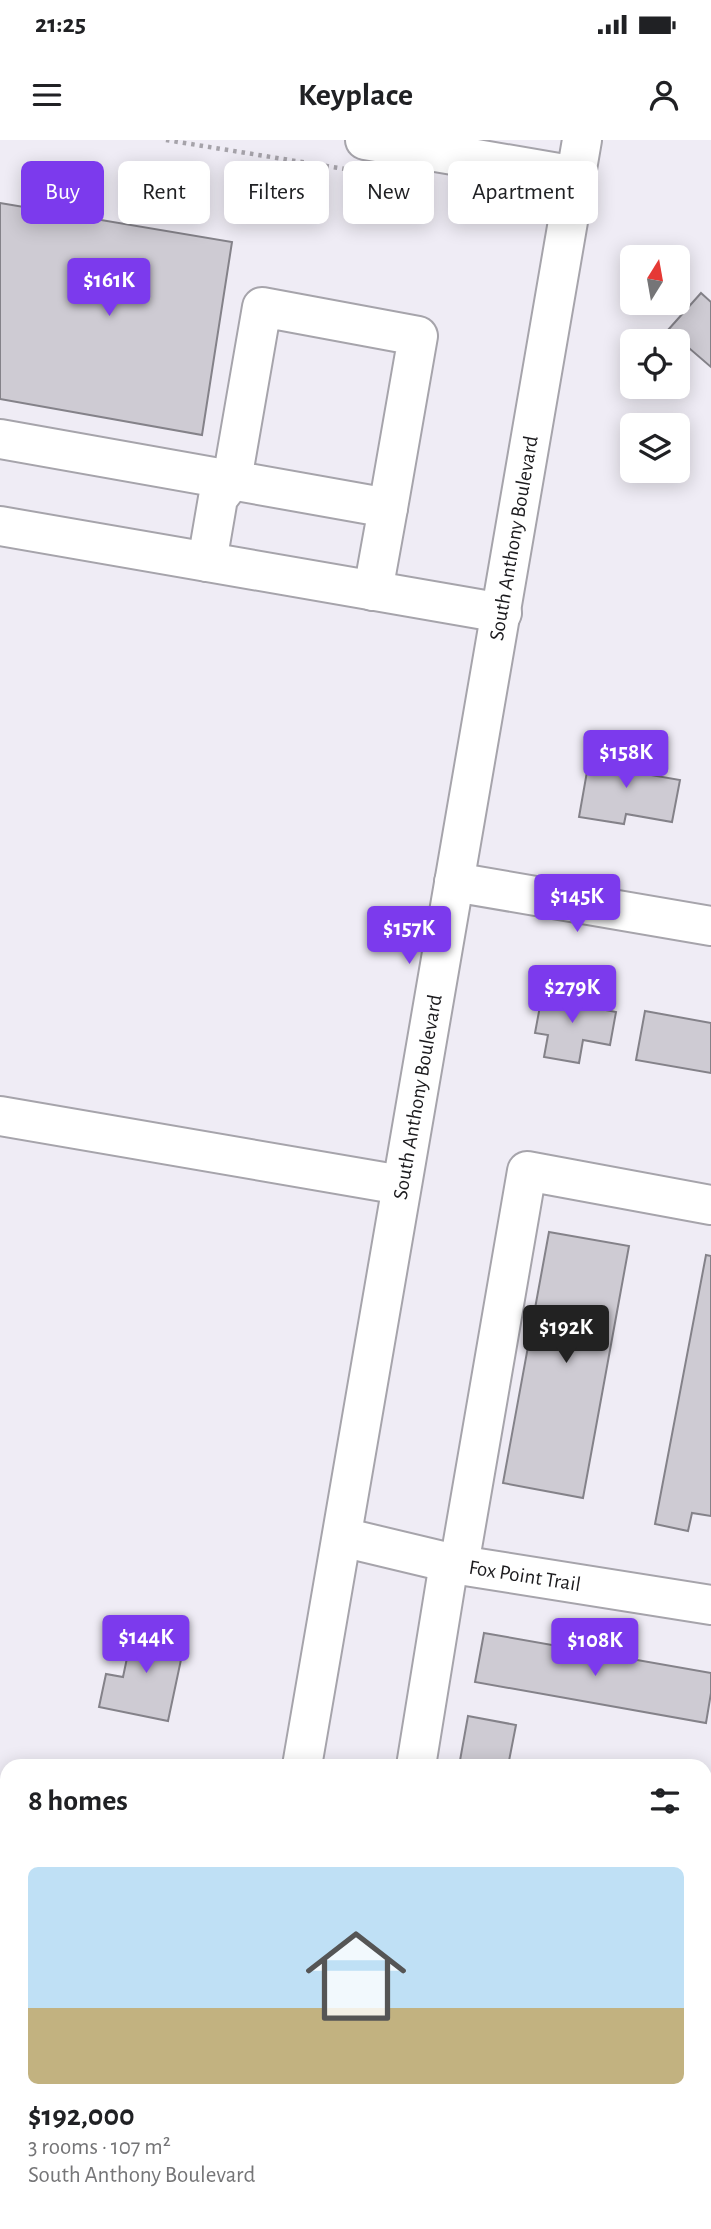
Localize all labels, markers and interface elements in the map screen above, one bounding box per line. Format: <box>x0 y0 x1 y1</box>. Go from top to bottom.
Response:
text: 21:25 <box>35 11 86 37</box>
icon: menu <box>28 76 66 114</box>
icon: person <box>645 76 683 114</box>
text: Keyplace <box>298 79 413 111</box>
chip: Buy <box>21 161 104 224</box>
chip: Rent <box>118 161 210 224</box>
chip: Filters <box>224 161 329 224</box>
chip: New <box>343 161 434 224</box>
chip: Apartment <box>448 161 598 224</box>
north arrow <box>620 245 690 315</box>
map controls <box>620 245 690 483</box>
pin: $161K <box>60 258 158 318</box>
text: $161K <box>83 269 135 292</box>
button: locate <box>620 329 690 399</box>
button: layers <box>620 413 690 483</box>
street label: South Anthony Boulevard <box>486 434 542 642</box>
pin: $158K <box>577 730 675 790</box>
text: $158K <box>599 741 653 764</box>
pin: $145K <box>528 874 626 934</box>
text: $145K <box>550 885 604 908</box>
pin: $157K <box>360 906 458 966</box>
text: $157K <box>383 917 435 940</box>
pin: $279K <box>523 966 621 1025</box>
text: $279K <box>544 976 600 999</box>
street label: South Anthony Boulevard <box>390 993 446 1201</box>
pin: $192K <box>517 1306 615 1365</box>
text: $192K <box>539 1316 593 1339</box>
street label: Fox Point Trail <box>467 1557 582 1595</box>
pin: $144K <box>97 1616 195 1675</box>
pin: $108K <box>546 1618 644 1678</box>
text: $144K <box>118 1626 174 1649</box>
text: $108K <box>567 1629 623 1652</box>
icon: filters <box>646 1782 684 1820</box>
text: 8 homes <box>28 1786 128 1816</box>
icon: home <box>293 1913 419 2039</box>
text: $192,000 <box>28 2101 135 2131</box>
text: 3 rooms · 107 m² <box>28 2136 171 2159</box>
text: South Anthony Boulevard <box>28 2164 255 2187</box>

